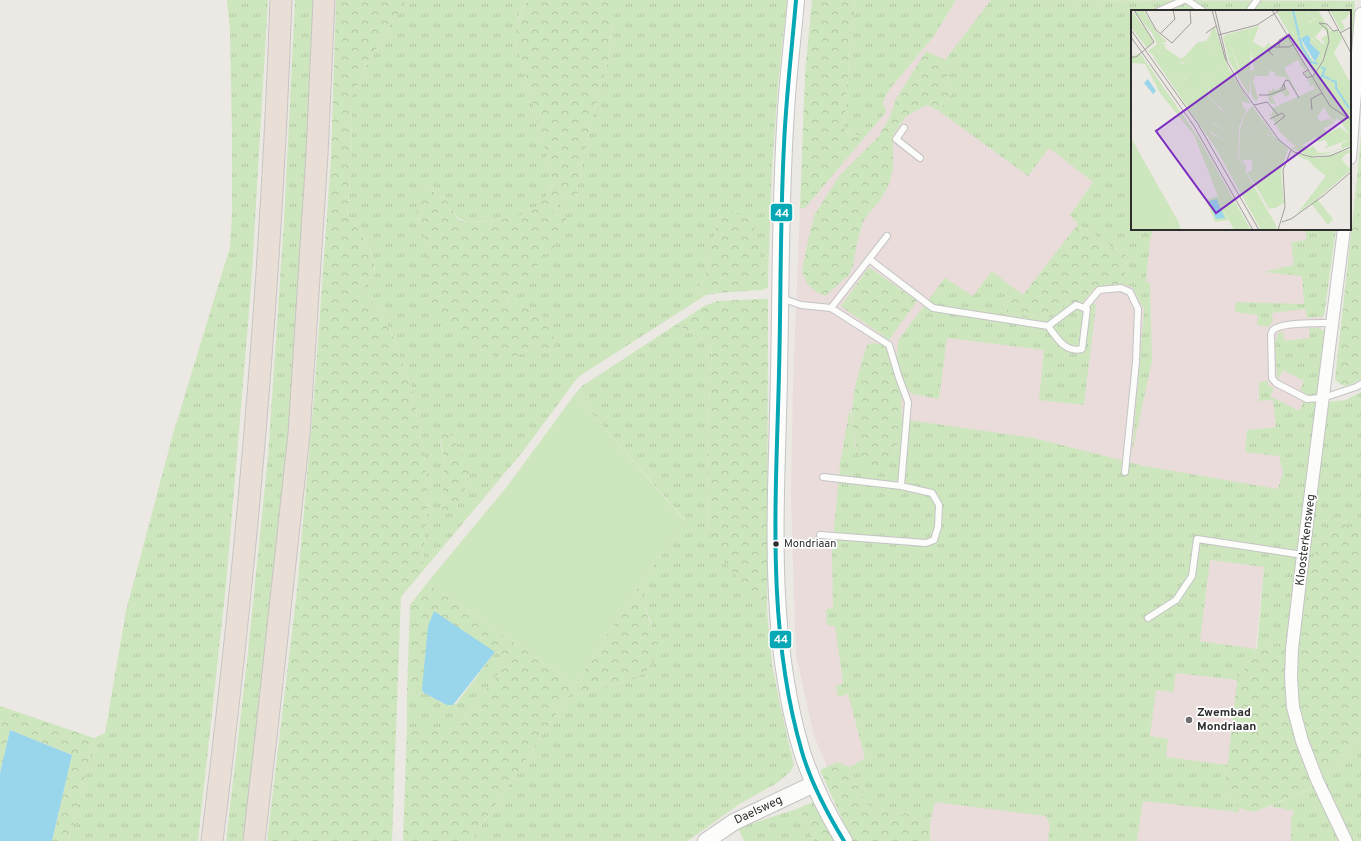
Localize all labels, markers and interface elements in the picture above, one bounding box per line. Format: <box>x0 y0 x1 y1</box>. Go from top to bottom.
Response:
inset map <box>1131 10 1351 230</box>
line badge: 44 <box>770 203 793 222</box>
text: 44 <box>775 207 789 221</box>
street label: Kloosterkensweg <box>1292 493 1320 587</box>
place label: Mondriaan <box>784 537 836 551</box>
marker: Mondriaan <box>771 539 781 549</box>
line badge: 44 <box>769 630 792 649</box>
text: 44 <box>774 633 788 647</box>
place label: Zwembad Mondriaan <box>1197 705 1256 735</box>
marker: Zwembad Mondriaan <box>1184 715 1194 725</box>
street label: Daelsweg <box>732 792 785 829</box>

